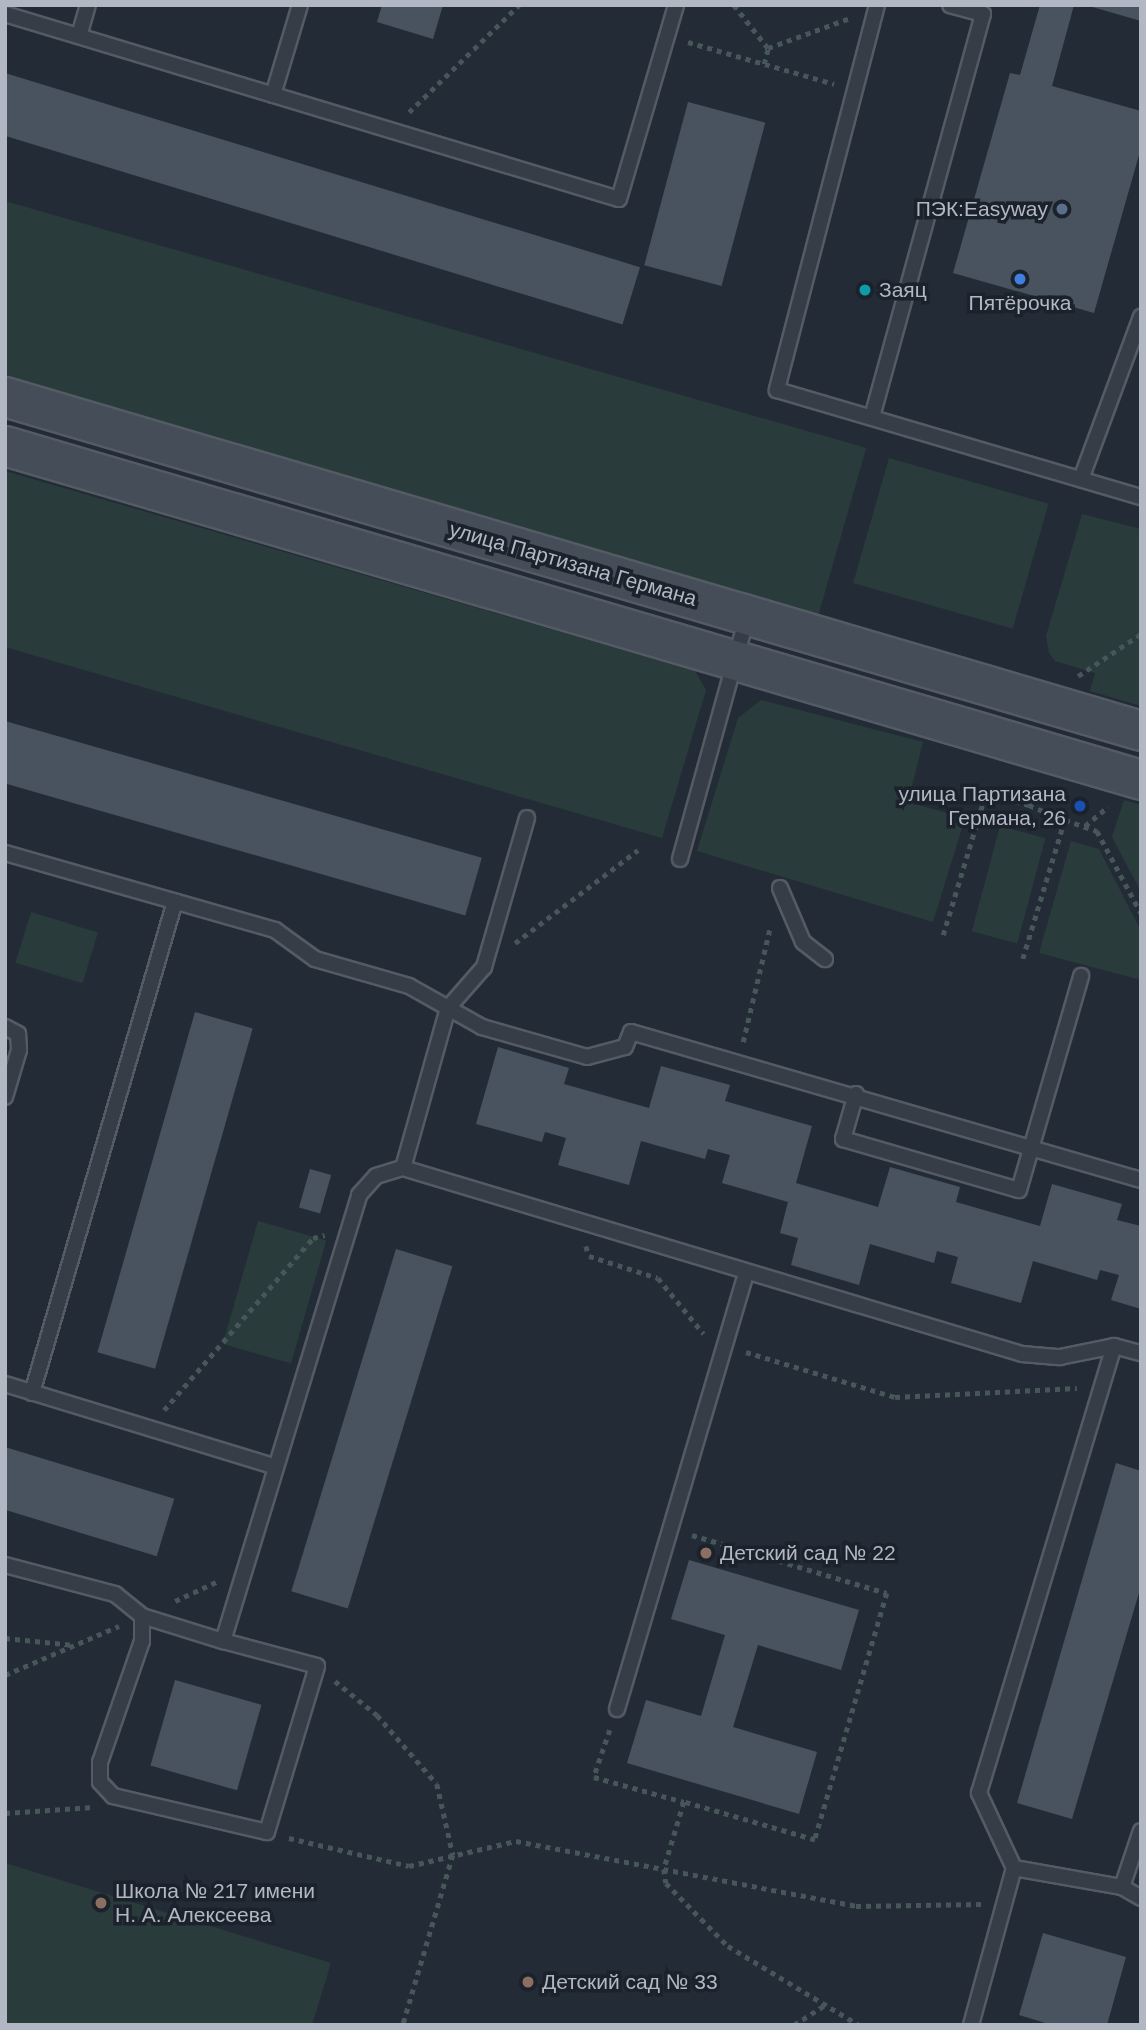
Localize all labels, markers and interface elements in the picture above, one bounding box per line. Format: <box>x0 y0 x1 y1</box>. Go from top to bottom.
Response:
place label: ПЭК:Easyway <box>916 196 1048 222</box>
marker: ПЭК:Easyway <box>1054 201 1070 217</box>
marker: Пятёрочка <box>1012 271 1028 287</box>
place label: Заяц <box>879 277 927 303</box>
marker: Заяц <box>857 282 873 298</box>
place label: Пятёрочка <box>969 290 1071 316</box>
street label: улица Партизана Германа <box>446 517 700 611</box>
place label: улица Партизана Германа, 26 <box>899 781 1066 831</box>
marker: улица Партизана Германа, 26 <box>1072 798 1088 814</box>
place label: Детский сад № 22 <box>720 1540 896 1566</box>
marker: Детский сад № 22 <box>698 1545 714 1561</box>
place label: Школа № 217 имени Н. А. Алексеева <box>115 1878 315 1928</box>
marker: Школа № 217 имени Н. А. Алексеева <box>93 1895 109 1911</box>
place label: Детский сад № 33 <box>542 1969 718 1995</box>
marker: Детский сад № 33 <box>520 1974 536 1990</box>

